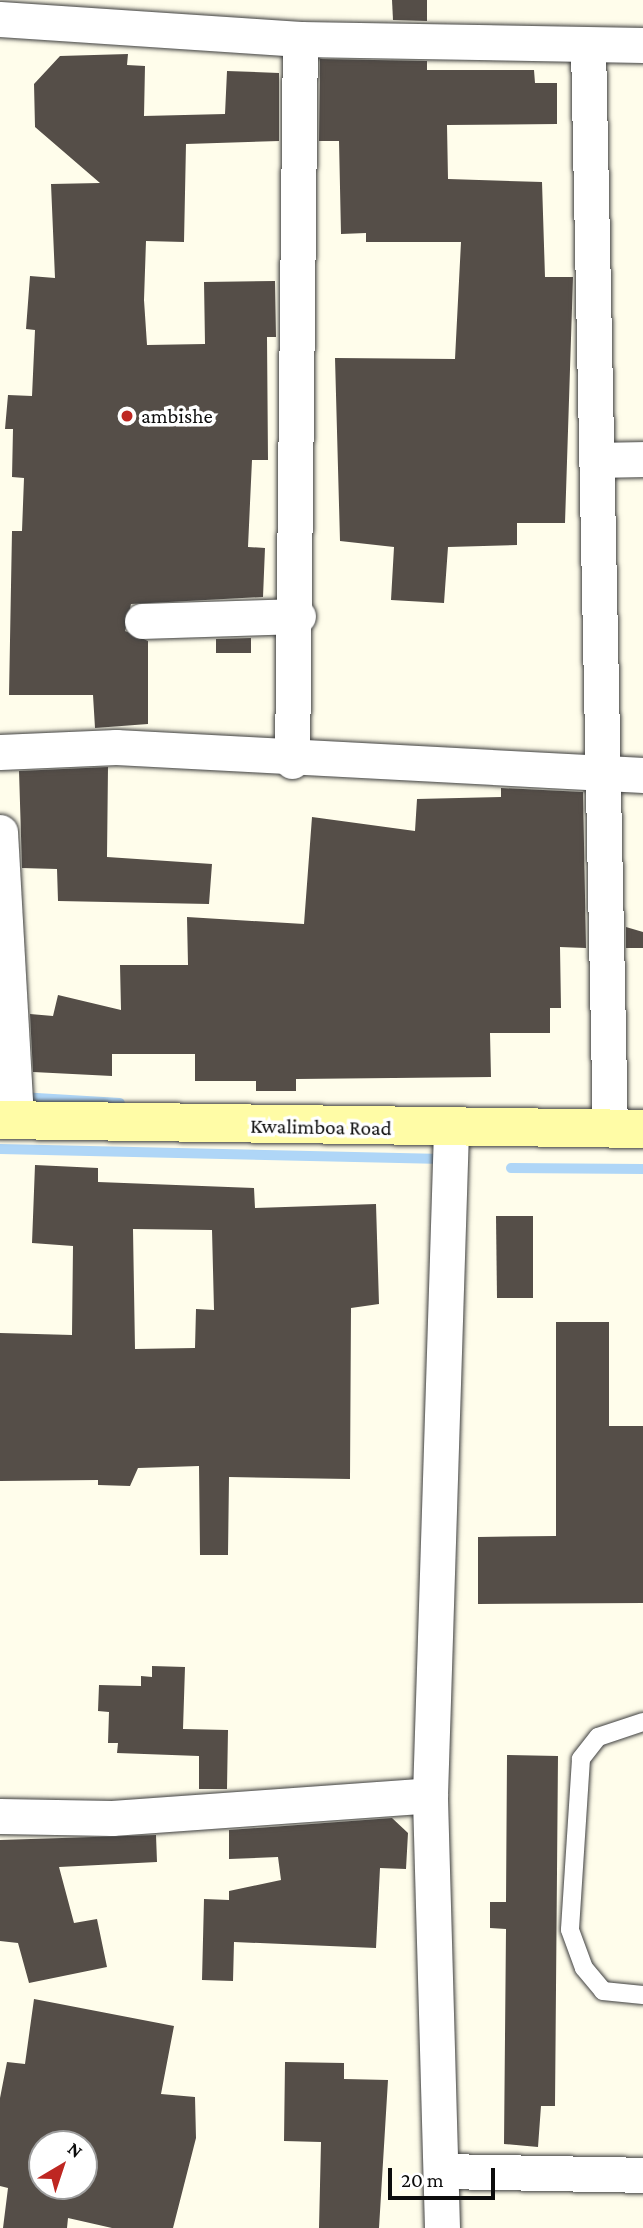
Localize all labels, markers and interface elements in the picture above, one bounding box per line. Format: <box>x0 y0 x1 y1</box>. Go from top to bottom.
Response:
place label: ambishe <box>141 403 213 429</box>
marker: ambishe <box>119 408 135 424</box>
street label: Kwalimboa Road <box>250 1113 392 1141</box>
north arrow <box>28 2130 98 2200</box>
text: N <box>64 2138 87 2162</box>
scale bar <box>391 2154 498 2198</box>
text: 20 m <box>401 2168 444 2192</box>

